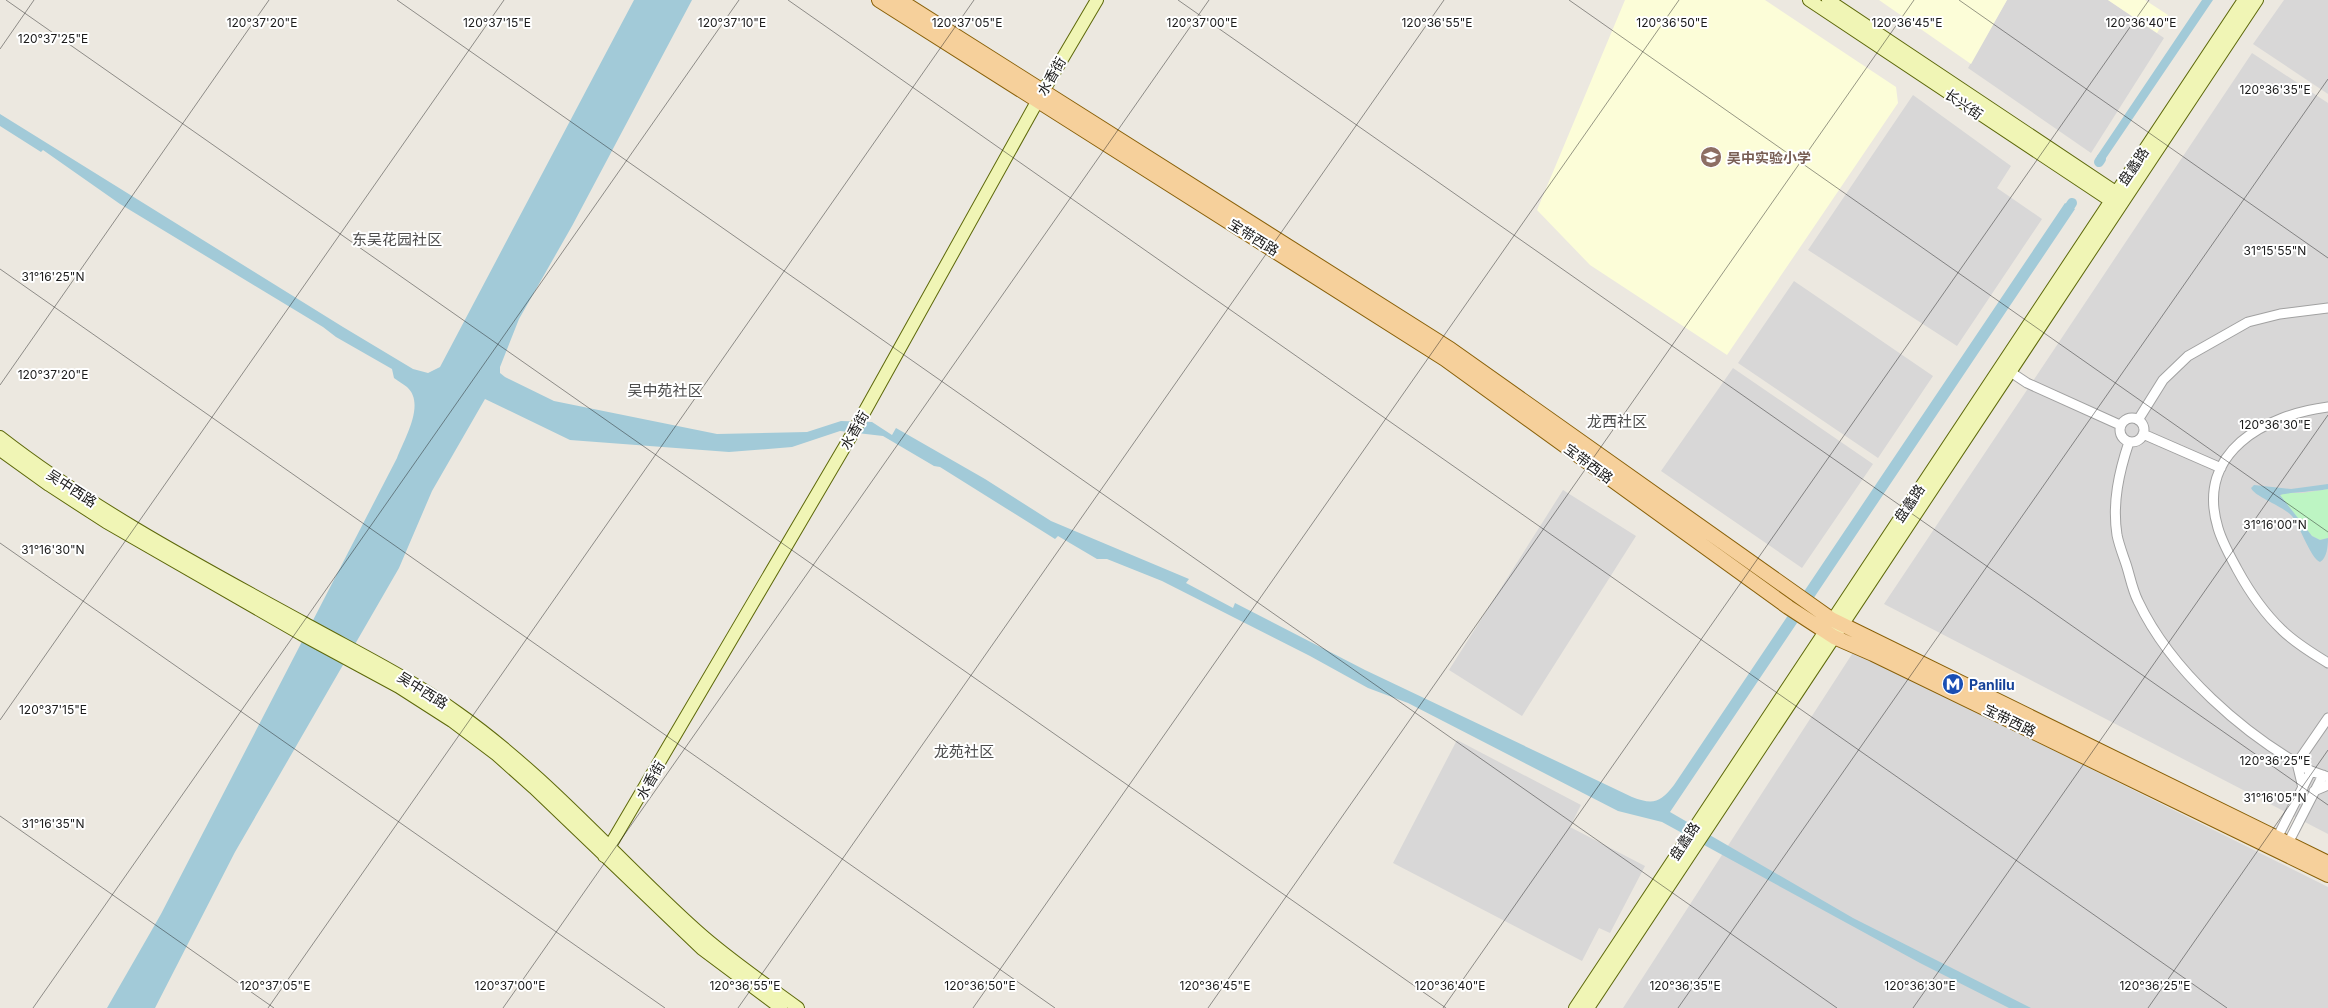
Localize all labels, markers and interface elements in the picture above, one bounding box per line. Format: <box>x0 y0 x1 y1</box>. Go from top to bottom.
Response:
text: 120°37'20"E <box>227 15 297 30</box>
text: 120°37'15"E <box>463 15 531 30</box>
text: 120°37'10"E <box>698 15 766 30</box>
text: 120°37'05"E <box>932 15 1002 30</box>
text: 120°37'00"E <box>1167 15 1237 30</box>
text: 120°36'55"E <box>1401 15 1473 30</box>
text: 120°36'50"E <box>1636 15 1708 30</box>
text: 120°36'45"E <box>1872 15 1942 30</box>
text: 120°36'40"E <box>2105 15 2177 30</box>
text: 120°37'25"E <box>18 31 88 46</box>
street label: 水香街 <box>1033 54 1069 98</box>
text: 120°36'35"E <box>2239 82 2311 97</box>
street label: 长兴街 <box>1942 85 1986 123</box>
street label: 盘蠡路 <box>2114 144 2152 188</box>
school or university icon: 吴中实验小学 <box>1699 145 1723 169</box>
place label: 吴中实验小学 <box>1727 149 1811 166</box>
street label: 宝带西路 <box>1226 215 1282 259</box>
district label: 东吴花园社区 <box>352 230 442 249</box>
text: 31°15'55"N <box>2244 243 2306 258</box>
text: 31°16'25"N <box>22 269 84 284</box>
text: 120°37'20"E <box>18 367 88 382</box>
district label: 吴中苑社区 <box>627 381 703 400</box>
street label: 水香街 <box>836 408 872 452</box>
district label: 龙西社区 <box>1587 412 1647 431</box>
text: 120°36'30"E <box>2239 417 2311 432</box>
street label: 宝带西路 <box>1561 440 1617 486</box>
street label: 吴中西路 <box>44 466 100 510</box>
street label: 盘蠡路 <box>1890 481 1928 525</box>
text: 31°16'00"N <box>2243 517 2307 532</box>
text: 31°16'30"N <box>21 542 85 557</box>
street label: 吴中西路 <box>395 668 451 712</box>
metro station icon: Panlilu <box>1941 672 1965 696</box>
place label: Panlilu <box>1969 676 2015 693</box>
street label: 宝带西路 <box>1981 700 2039 740</box>
text: 120°37'15"E <box>19 702 87 717</box>
district label: 龙苑社区 <box>934 742 994 761</box>
text: 120°36'25"E <box>2239 753 2311 768</box>
street label: 水香街 <box>632 758 668 802</box>
text: 31°16'05"N <box>2243 790 2307 805</box>
text: 31°16'35"N <box>21 816 85 831</box>
street label: 盘蠡路 <box>1665 819 1703 863</box>
text: 120°37'05"E <box>240 978 310 993</box>
text: 120°37'00"E <box>475 978 545 993</box>
text: 120°36'55"E <box>709 978 781 993</box>
text: 120°36'50"E <box>944 978 1016 993</box>
text: 120°36'45"E <box>1180 978 1250 993</box>
text: 120°36'40"E <box>1414 978 1486 993</box>
text: 120°36'35"E <box>1649 978 1721 993</box>
text: 120°36'30"E <box>1884 978 1956 993</box>
text: 120°36'25"E <box>2119 978 2191 993</box>

